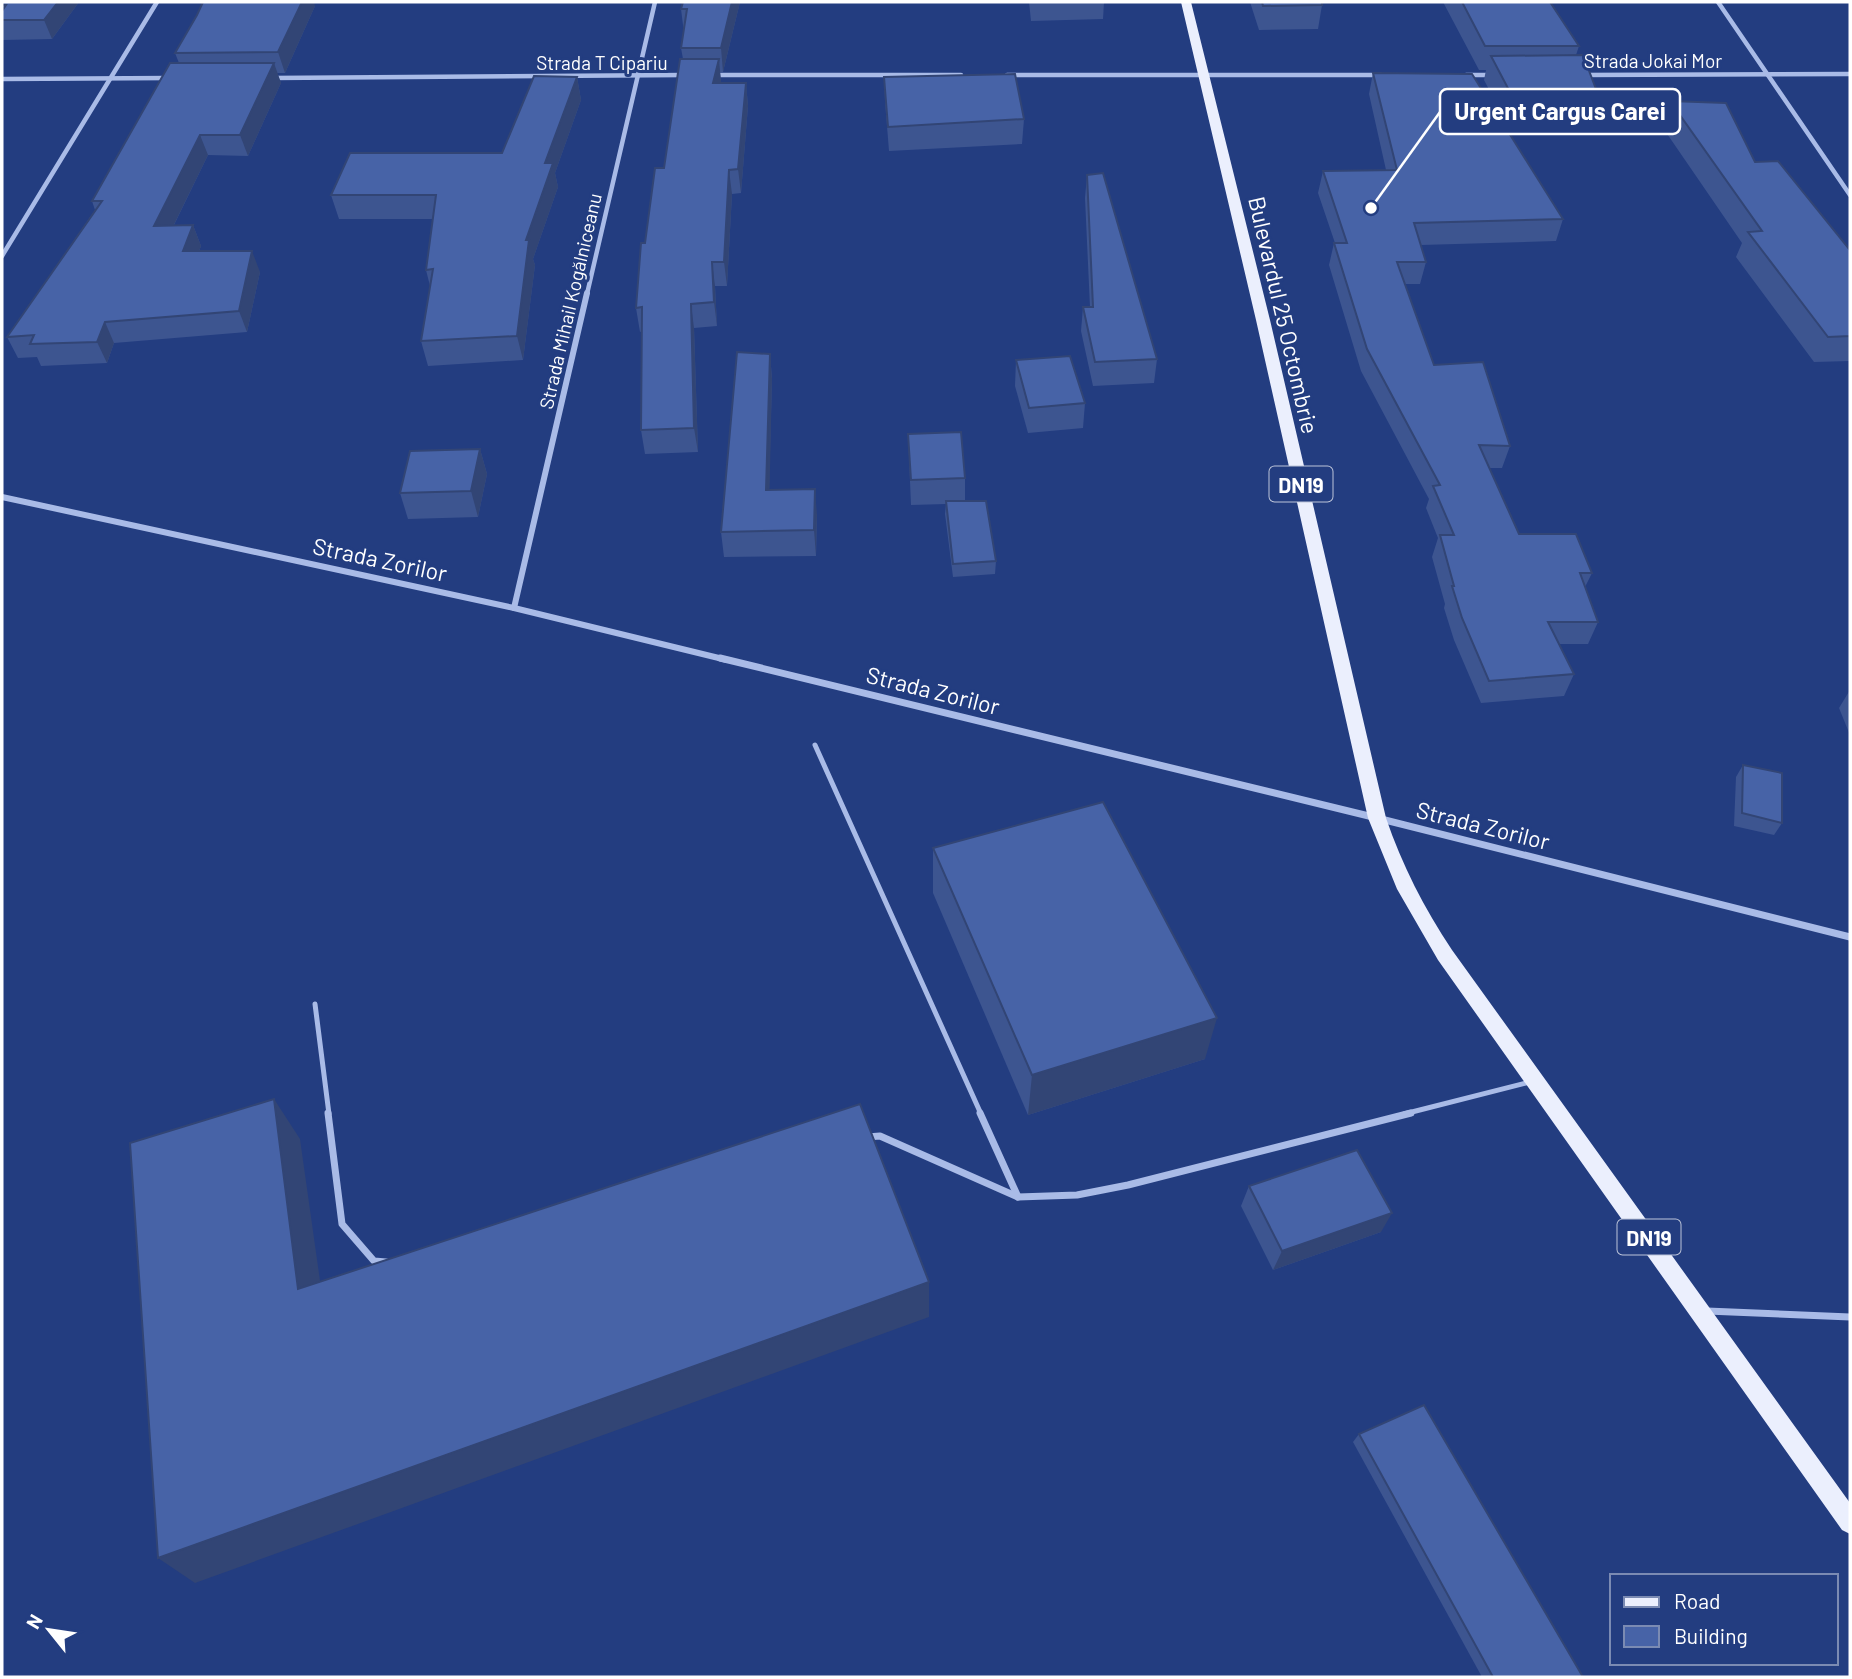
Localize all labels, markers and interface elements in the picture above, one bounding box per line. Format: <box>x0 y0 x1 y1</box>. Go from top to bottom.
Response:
street label: Strada Jokai Mor <box>1584 49 1722 72</box>
street label: Strada T Cipariu <box>536 51 668 74</box>
callout: Urgent Cargus Carei <box>1440 89 1680 134</box>
text: Urgent Cargus Carei <box>1454 96 1666 125</box>
street label: Strada Mihail Kogălniceanu <box>534 191 606 411</box>
street label: Bulevardul 25 Octombrie <box>1243 194 1325 436</box>
road number: DN19 <box>1270 466 1332 502</box>
street label: Strada Zorilor <box>310 531 450 587</box>
street label: Strada Zorilor <box>863 660 1003 720</box>
street label: Strada Zorilor <box>1413 795 1553 855</box>
road number: DN19 <box>1618 1220 1680 1254</box>
legend <box>1610 1574 1838 1665</box>
text: Road <box>1674 1588 1720 1613</box>
north arrow <box>14 1595 84 1665</box>
text: N <box>21 1610 47 1632</box>
text: Building <box>1674 1623 1748 1648</box>

